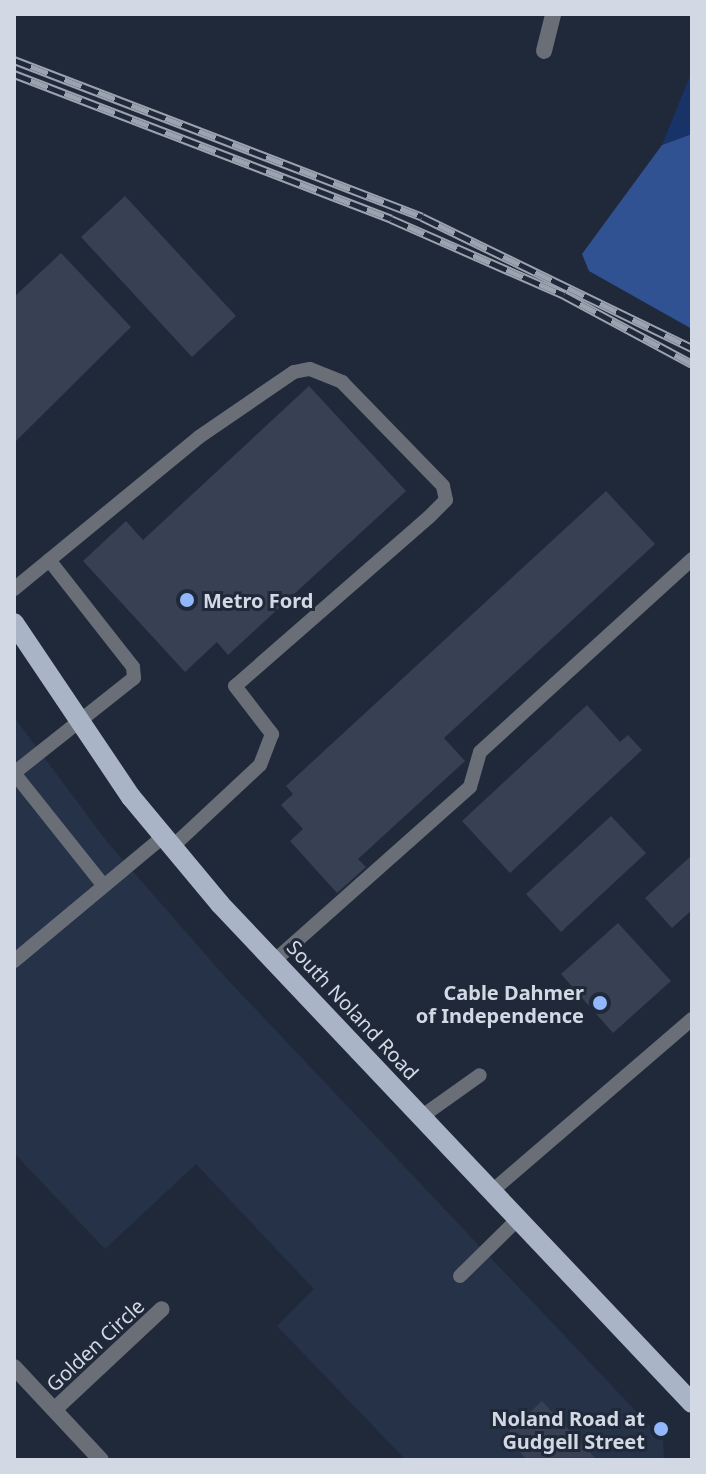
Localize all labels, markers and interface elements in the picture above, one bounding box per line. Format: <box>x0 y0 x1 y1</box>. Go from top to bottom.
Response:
place label: Metro Ford <box>203 588 313 612</box>
marker: Metro Ford <box>178 591 196 609</box>
street label: South Noland Road <box>282 935 424 1085</box>
place label: Cable Dahmer of Independence <box>416 980 584 1027</box>
marker: Cable Dahmer of Independence <box>591 994 609 1012</box>
street label: Golden Circle <box>41 1294 149 1396</box>
place label: Noland Road at Gudgell Street <box>491 1406 645 1453</box>
marker: Noland Road at Gudgell Street <box>652 1420 670 1438</box>

